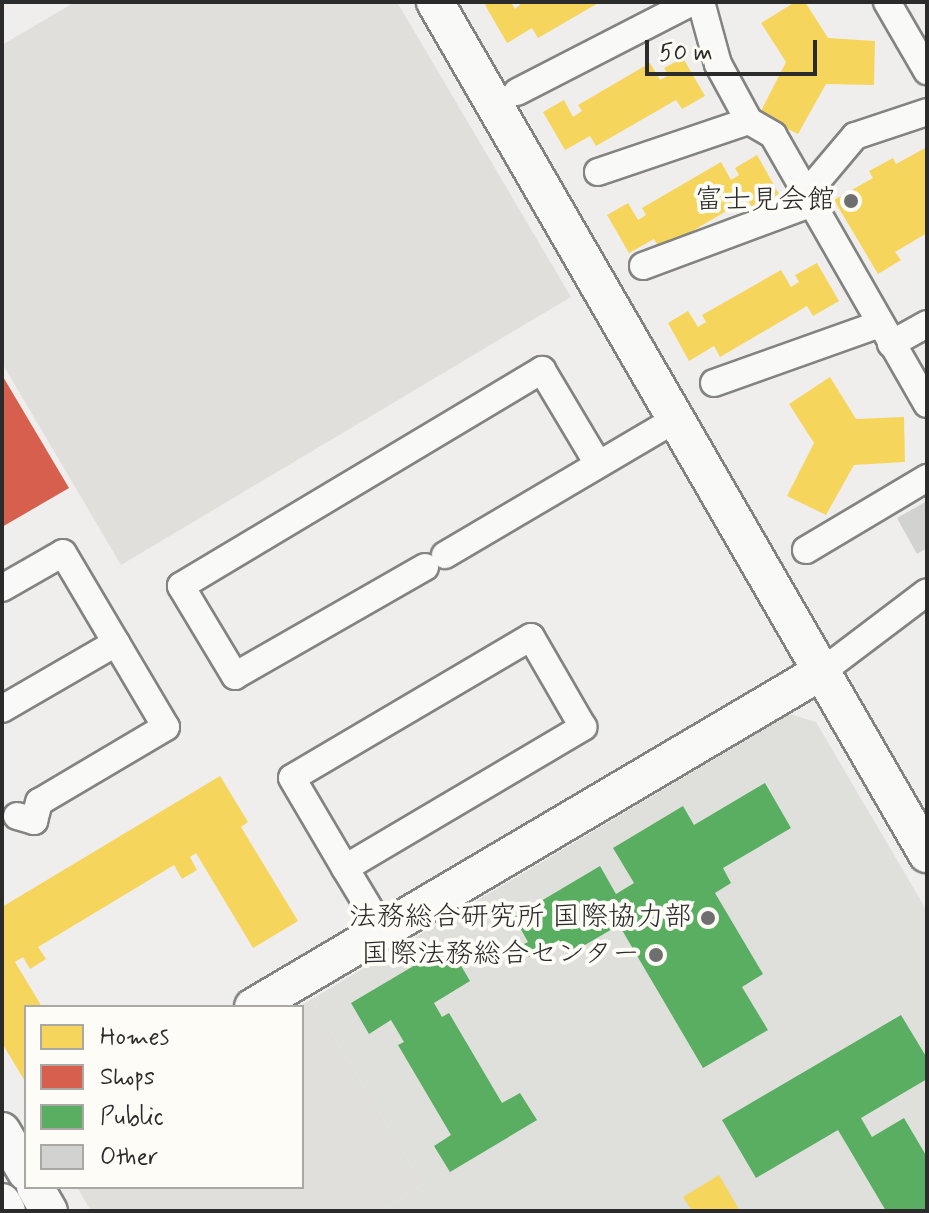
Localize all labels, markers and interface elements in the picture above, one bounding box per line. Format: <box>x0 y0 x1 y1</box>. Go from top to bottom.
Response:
scale bar <box>649 24 821 74</box>
text: 50 m <box>659 38 713 69</box>
place label: 富士見会館 <box>695 184 835 218</box>
marker: 富士見会館 <box>842 192 860 210</box>
place label: 法務総合研究所 国際協力部 <box>348 901 692 935</box>
marker: 法務総合研究所 国際協力部 <box>699 909 717 927</box>
place label: 国際法務総合センター <box>360 938 640 972</box>
marker: 国際法務総合センター <box>647 946 665 964</box>
legend <box>24 1005 304 1189</box>
text: Homes <box>100 1022 169 1053</box>
text: Shops <box>100 1062 155 1093</box>
text: Public <box>100 1102 164 1133</box>
text: Other <box>100 1142 158 1173</box>

